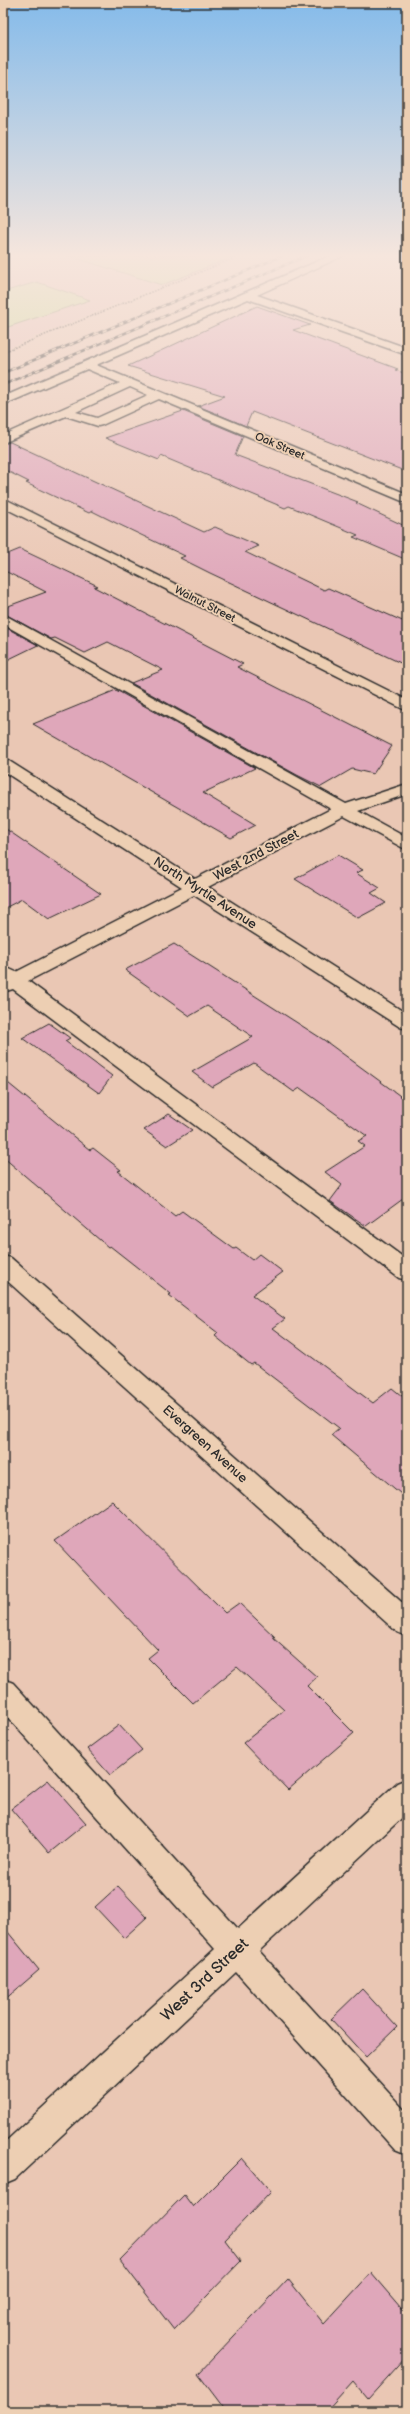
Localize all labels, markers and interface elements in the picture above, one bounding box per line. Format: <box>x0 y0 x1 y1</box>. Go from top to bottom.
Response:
street label: Oak Street <box>253 430 307 463</box>
street label: Walnut Street <box>172 583 238 625</box>
street label: West 2nd Street <box>211 826 301 884</box>
street label: North Myrtle Avenue <box>150 854 260 933</box>
street label: Evergreen Avenue <box>159 1402 251 1486</box>
street label: West 3rd Street <box>157 1935 253 2025</box>

